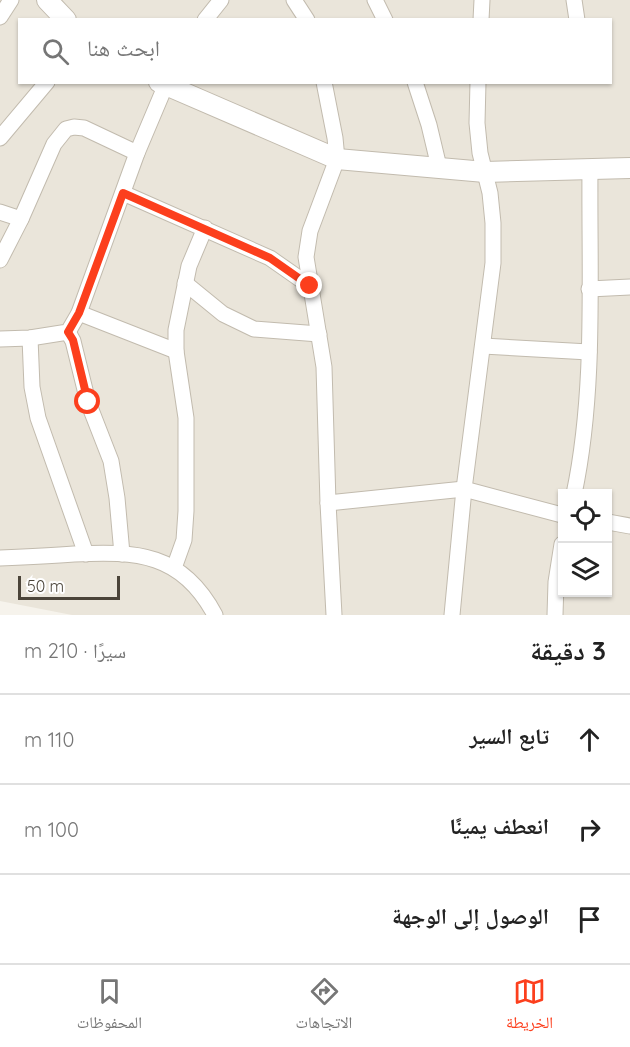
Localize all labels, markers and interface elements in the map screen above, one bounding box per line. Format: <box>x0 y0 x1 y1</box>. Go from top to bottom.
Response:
search box <box>18 18 612 84</box>
text: ابحث هنا <box>87 34 160 62</box>
icon: search <box>39 35 72 68</box>
route end <box>296 272 322 298</box>
route start <box>74 388 100 414</box>
map controls <box>558 489 612 597</box>
button: locate <box>558 489 612 543</box>
button: layers <box>558 543 612 597</box>
scale bar <box>18 573 120 600</box>
text: 50 m <box>27 576 64 596</box>
text: 3 دقيقة <box>530 634 606 667</box>
text: سيرًا · 210 m <box>24 638 126 663</box>
text: تابع السير <box>469 722 549 750</box>
icon: ahead <box>573 723 606 756</box>
text: 110 m <box>24 727 74 752</box>
text: انعطف يمينًا <box>450 812 549 840</box>
icon: right <box>573 813 606 846</box>
text: 100 m <box>24 817 79 842</box>
text: الوصول إلى الوجهة <box>392 902 549 930</box>
icon: arrive <box>573 903 606 936</box>
tab: المحفوظات <box>77 975 142 1038</box>
tab: الاتجاهات <box>296 975 352 1038</box>
tab: الخريطة <box>506 975 553 1038</box>

